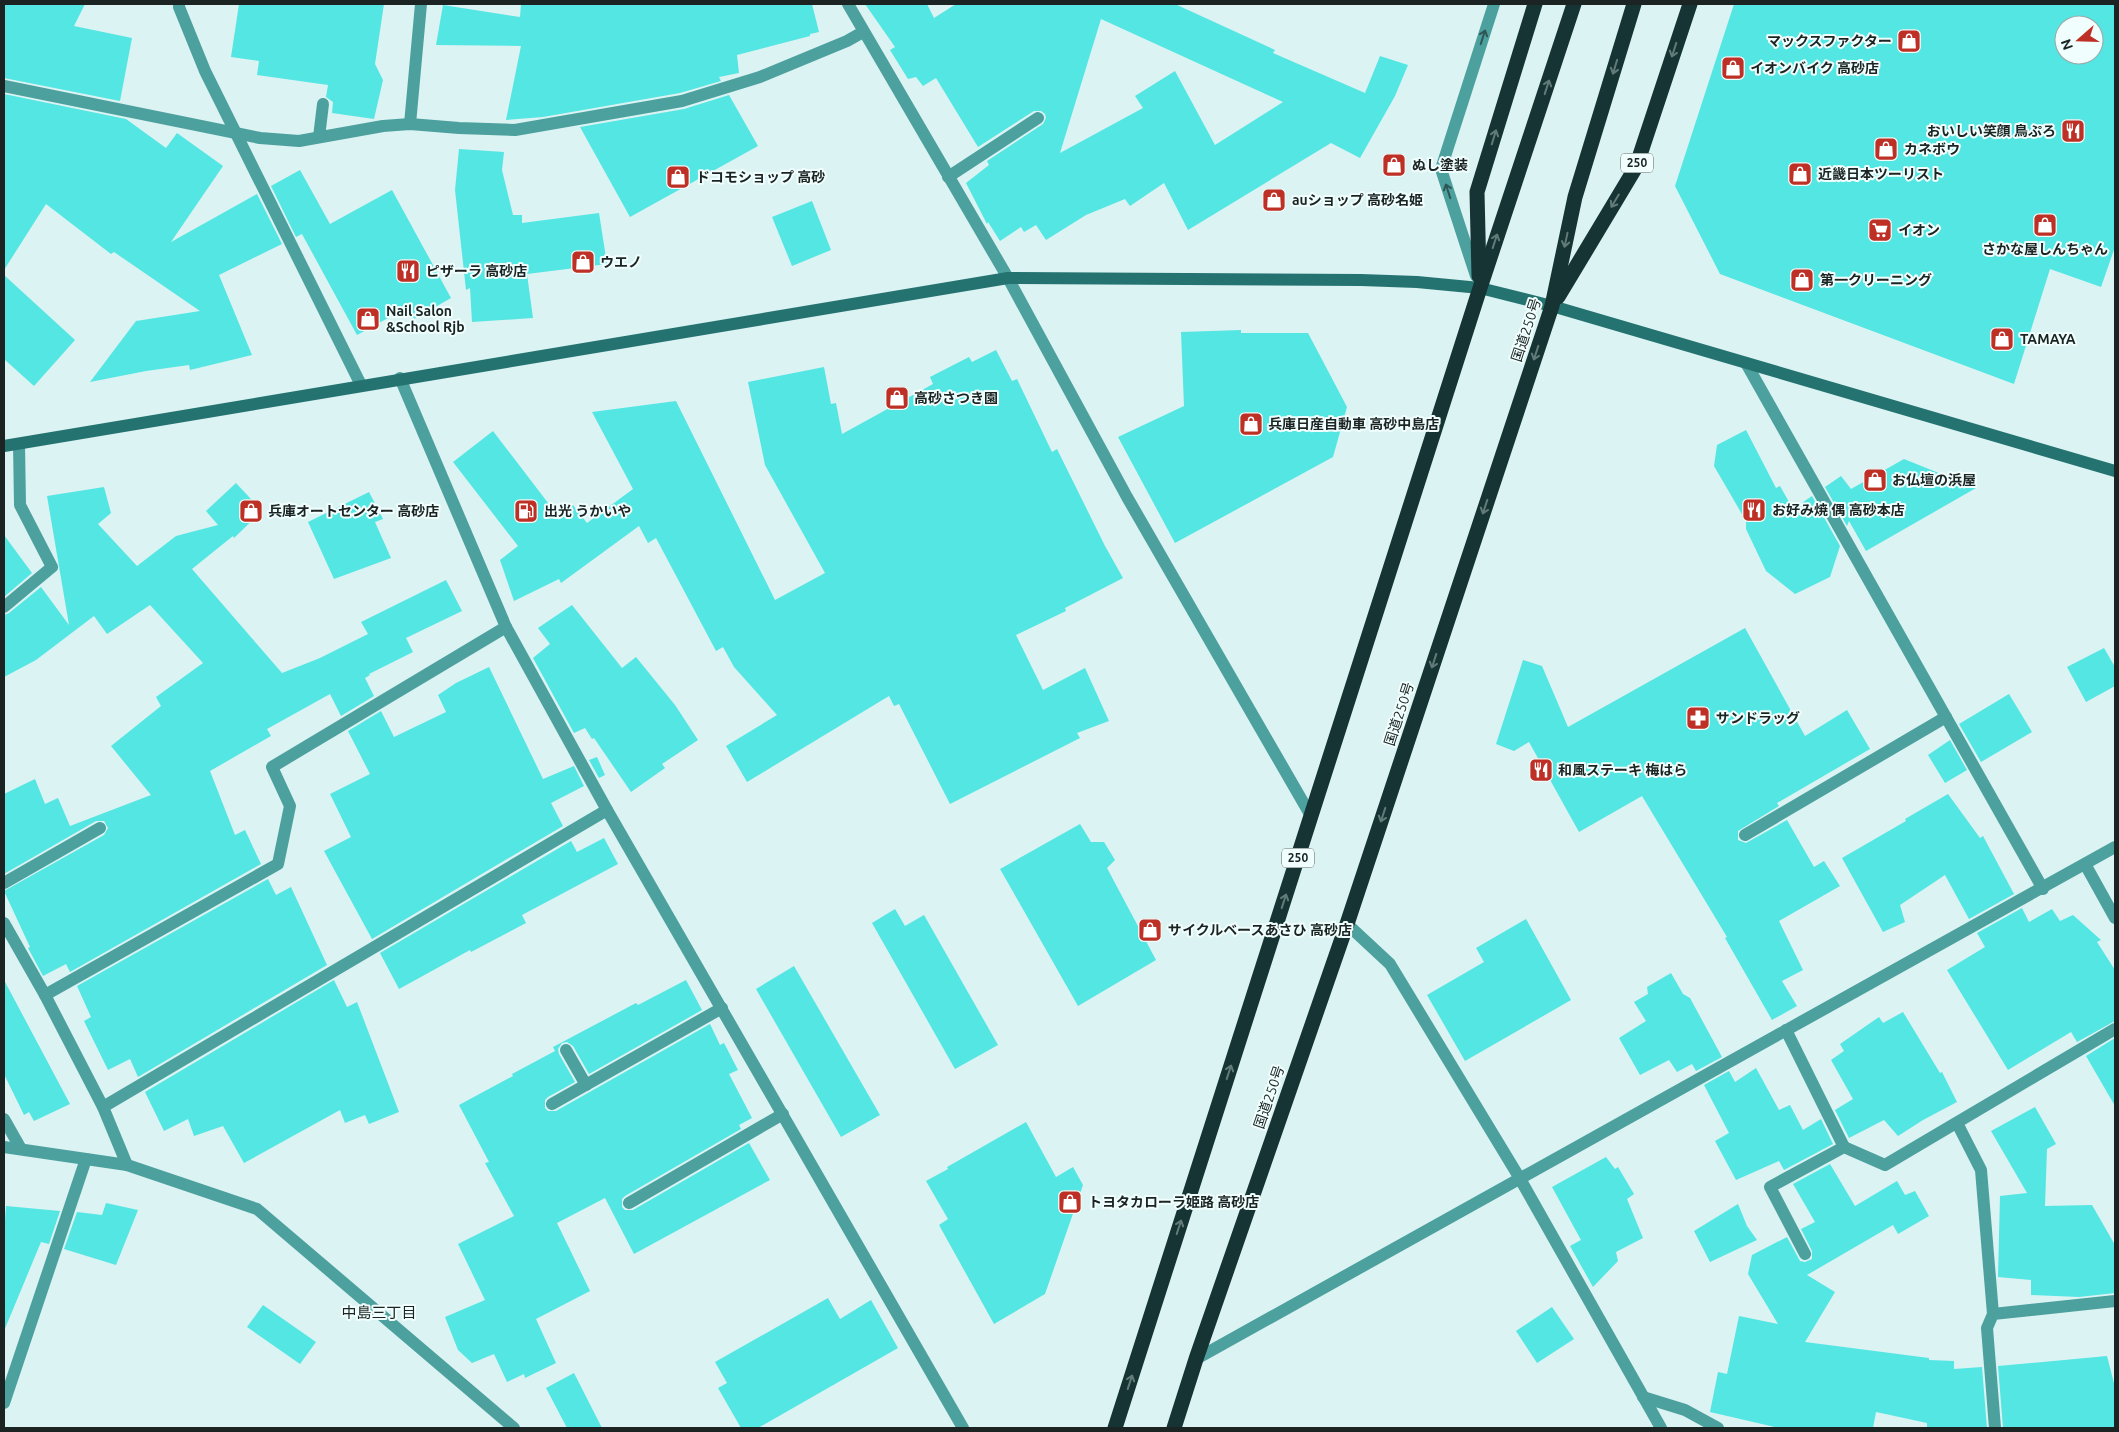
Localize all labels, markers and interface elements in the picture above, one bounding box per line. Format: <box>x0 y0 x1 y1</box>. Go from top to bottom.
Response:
north arrow <box>2054 15 2104 65</box>
shop icon: マックスファクター <box>1896 28 1922 54</box>
one-way arrow <box>1479 29 1488 45</box>
place label: マックスファクター <box>1767 33 1892 49</box>
text: N <box>2057 37 2076 52</box>
one-way arrow <box>1669 42 1679 58</box>
shop icon: イオンバイク 高砂店 <box>1720 55 1746 81</box>
one-way arrow <box>1610 59 1619 74</box>
place label: イオンバイク 高砂店 <box>1750 60 1879 76</box>
one-way arrow <box>1542 80 1552 96</box>
restaurant icon: おいしい笑顔 鳥ぷろ <box>2060 118 2086 144</box>
place label: おいしい笑顔 鳥ぷろ <box>1927 123 2056 139</box>
one-way arrow <box>1490 129 1500 145</box>
shop icon: カネボウ <box>1873 136 1899 162</box>
place label: カネボウ <box>1904 141 1960 157</box>
shop icon: ぬし塗装 <box>1381 152 1407 178</box>
road number: 250 <box>1621 154 1653 172</box>
place label: ぬし塗装 <box>1412 157 1468 173</box>
shop icon: 近畿日本ツーリスト <box>1787 161 1813 187</box>
shop icon: ドコモショップ 高砂 <box>665 164 691 190</box>
place label: 近畿日本ツーリスト <box>1818 166 1944 182</box>
place label: ドコモショップ 高砂 <box>696 169 825 185</box>
one-way arrow <box>1443 184 1453 200</box>
shop icon: auショップ 高砂名姫 <box>1261 187 1287 213</box>
place label: auショップ 高砂名姫 <box>1292 192 1423 208</box>
one-way arrow <box>1610 193 1620 207</box>
shop icon: さかな屋しんちゃん <box>2032 212 2058 238</box>
supermarket icon: イオン <box>1867 217 1893 243</box>
place label: イオン <box>1898 222 1940 238</box>
one-way arrow <box>1561 232 1570 248</box>
one-way arrow <box>1491 234 1500 250</box>
place label: さかな屋しんちゃん <box>1982 241 2108 257</box>
shop icon: ウエノ <box>570 249 596 275</box>
place label: ウエノ <box>600 254 642 270</box>
restaurant icon: ピザーラ 高砂店 <box>395 258 421 284</box>
place label: ピザーラ 高砂店 <box>426 263 527 279</box>
shop icon: 第一クリーニング <box>1789 267 1815 293</box>
place label: 第一クリーニング <box>1820 272 1932 288</box>
street label: 国道250号 <box>1508 296 1544 364</box>
place label: Nail Salon &School Rjb <box>386 303 465 335</box>
shop icon: Nail Salon &School Rjb <box>355 306 381 332</box>
shop icon: TAMAYA <box>1989 326 2015 352</box>
place label: TAMAYA <box>2020 331 2076 347</box>
one-way arrow <box>1531 344 1540 360</box>
shop icon: 高砂さつき園 <box>884 385 910 411</box>
place label: 高砂さつき園 <box>914 390 998 406</box>
shop icon: 兵庫日産自動車 高砂中島店 <box>1238 411 1264 437</box>
place label: 兵庫日産自動車 高砂中島店 <box>1268 416 1439 432</box>
shop icon: お仏壇の浜屋 <box>1862 467 1888 493</box>
place label: お仏壇の浜屋 <box>1892 472 1976 488</box>
restaurant icon: お好み焼 偶 高砂本店 <box>1741 497 1767 523</box>
shop icon: 兵庫オートセンター 高砂店 <box>238 498 264 524</box>
fuel station icon: 出光 うかいや <box>513 498 539 524</box>
one-way arrow <box>1480 499 1489 514</box>
place label: お好み焼 偶 高砂本店 <box>1772 502 1905 518</box>
place label: 兵庫オートセンター 高砂店 <box>268 503 439 519</box>
place label: 出光 うかいや <box>544 503 631 519</box>
one-way arrow <box>1429 653 1438 668</box>
street label: 国道250号 <box>1381 680 1417 748</box>
pharmacy icon: サンドラッグ <box>1685 705 1711 731</box>
place label: サンドラッグ <box>1716 710 1800 726</box>
restaurant icon: 和風ステーキ 梅はら <box>1528 757 1554 783</box>
place label: 和風ステーキ 梅はら <box>1558 762 1687 778</box>
one-way arrow <box>1378 807 1387 823</box>
road number: 250 <box>1282 848 1314 868</box>
one-way arrow <box>1280 894 1289 909</box>
shop icon: サイクルベースあさひ 高砂店 <box>1137 917 1163 943</box>
place label: サイクルベースあさひ 高砂店 <box>1168 922 1352 938</box>
street label: 国道250号 <box>1251 1063 1287 1131</box>
one-way arrow <box>1225 1065 1234 1081</box>
shop icon: トヨタカローラ姫路 高砂店 <box>1057 1189 1083 1215</box>
place label: トヨタカローラ姫路 高砂店 <box>1088 1194 1259 1210</box>
one-way arrow <box>1175 1219 1185 1235</box>
district label: 中島三丁目 <box>341 1304 417 1321</box>
one-way arrow <box>1125 1374 1135 1390</box>

